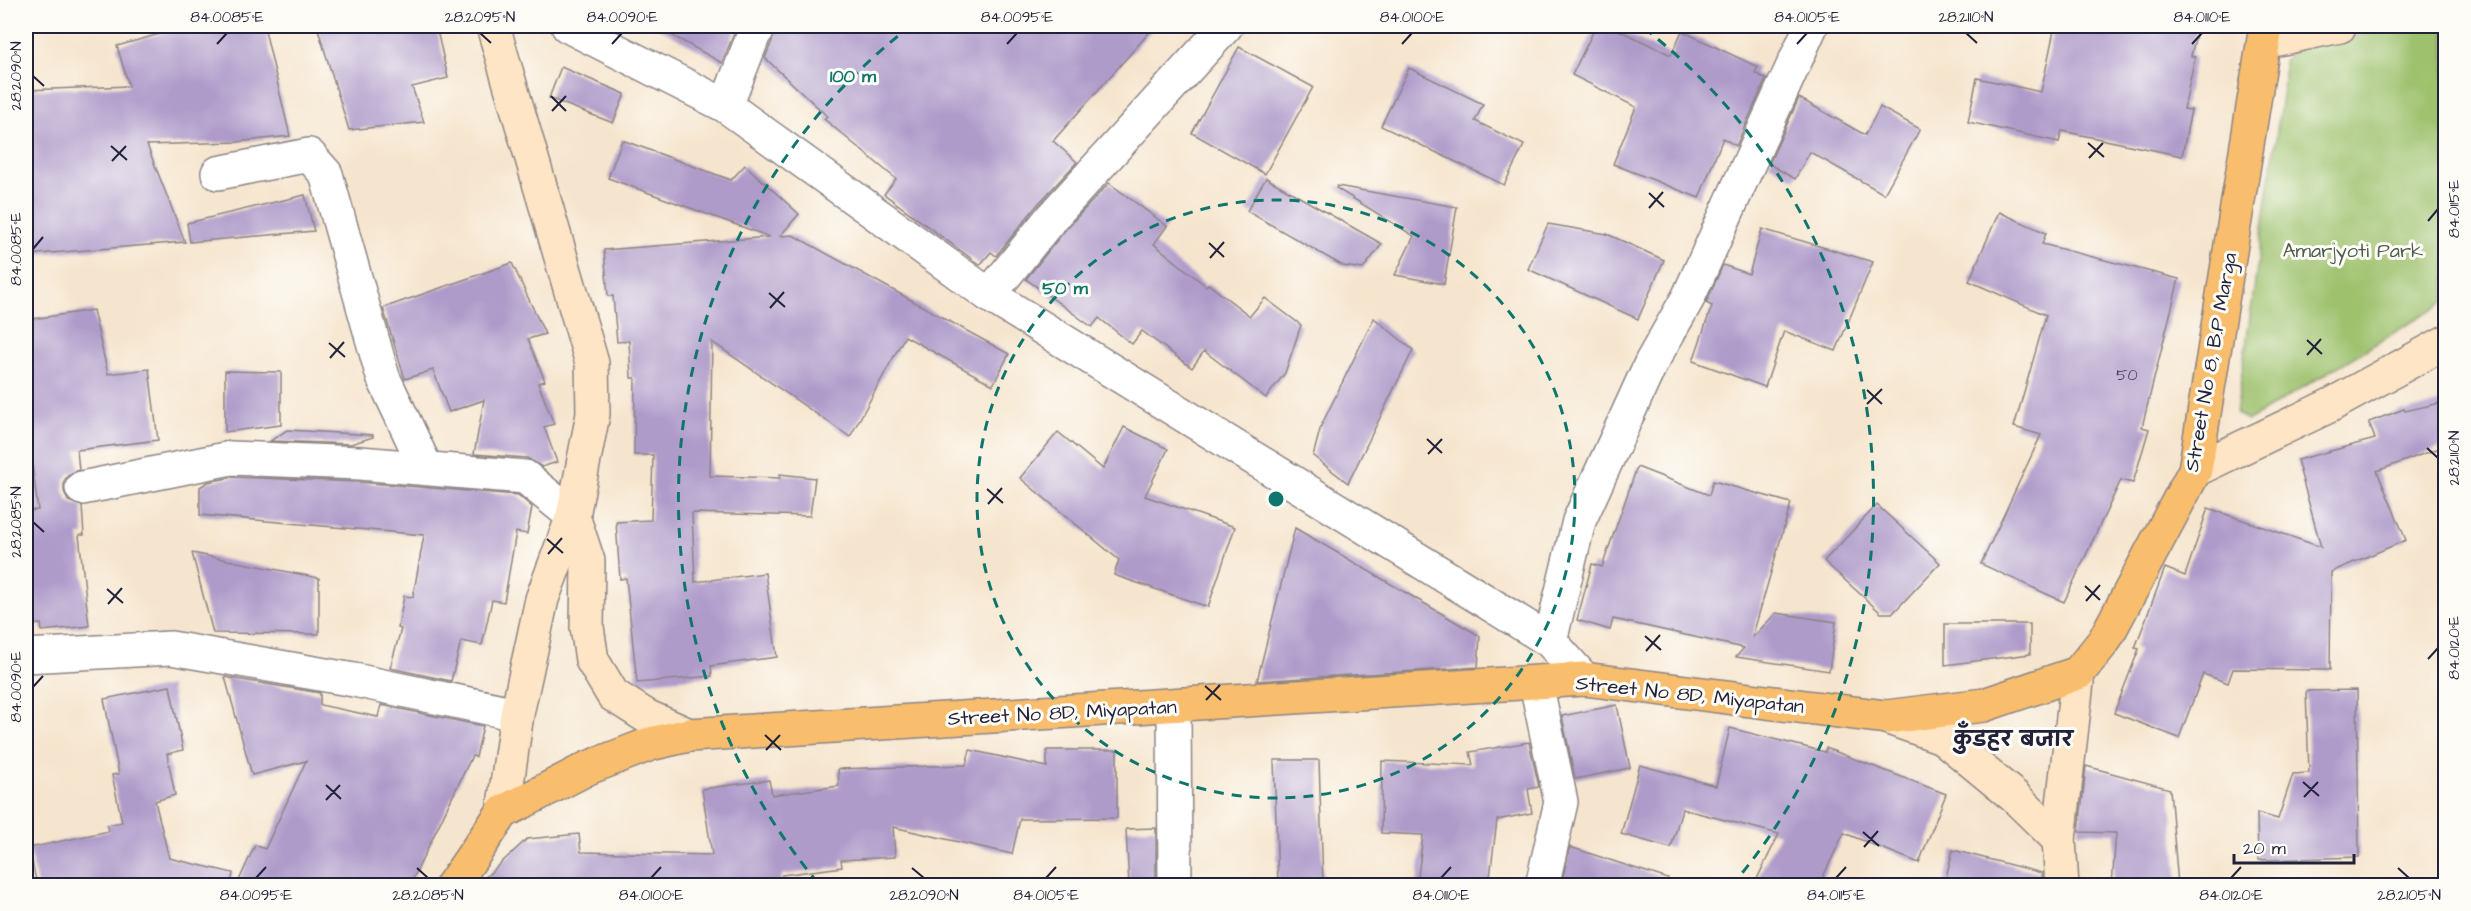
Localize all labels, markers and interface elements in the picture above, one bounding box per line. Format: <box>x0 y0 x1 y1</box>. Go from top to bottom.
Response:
text: 84.0085°E <box>190 7 264 28</box>
text: 28.2095°N <box>445 7 515 28</box>
text: 84.0090°E <box>586 7 658 28</box>
text: 84.0095°E <box>981 7 1053 28</box>
text: 84.0100°E <box>1380 7 1444 28</box>
text: 84.0105°E <box>1774 7 1840 28</box>
text: 28.2110°N <box>1938 7 1994 28</box>
text: 84.0110°E <box>2174 7 2231 28</box>
text: 28.2090°N <box>6 41 27 111</box>
text: 100 m <box>830 64 877 89</box>
text: 84.0115°E <box>2444 180 2465 238</box>
text: 84.0085°E <box>6 212 27 286</box>
park label: Amarjyoti Park <box>2283 237 2423 266</box>
street label: Street No 8, B.P Marga <box>2178 250 2245 474</box>
text: 50 m <box>1042 276 1089 301</box>
house number: 50 <box>2116 364 2138 386</box>
text: 28.2110°N <box>2444 430 2465 486</box>
text: 28.2085°N <box>6 486 27 558</box>
centre of rings <box>1266 489 1286 509</box>
text: 84.0120°E <box>2444 616 2465 680</box>
text: 84.0090°E <box>6 651 27 723</box>
street label: Street No 8D, Miyapatan <box>1574 669 1805 722</box>
street label: Street No 8D, Miyapatan <box>947 693 1177 734</box>
district label: कुँडहर बजार <box>1952 720 2074 754</box>
scale bar <box>2234 827 2354 865</box>
text: 20 m <box>2243 836 2286 861</box>
text: 84.0095°E <box>220 885 292 906</box>
text: 28.2085°N <box>392 885 464 906</box>
text: 84.0100°E <box>619 885 683 906</box>
text: 28.2090°N <box>889 885 959 906</box>
text: 84.0105°E <box>1013 885 1079 906</box>
text: 84.0110°E <box>1413 885 1470 906</box>
text: 84.0115°E <box>1807 885 1865 906</box>
text: 84.0120°E <box>2199 885 2263 906</box>
text: 28.2105°N <box>2377 885 2441 906</box>

